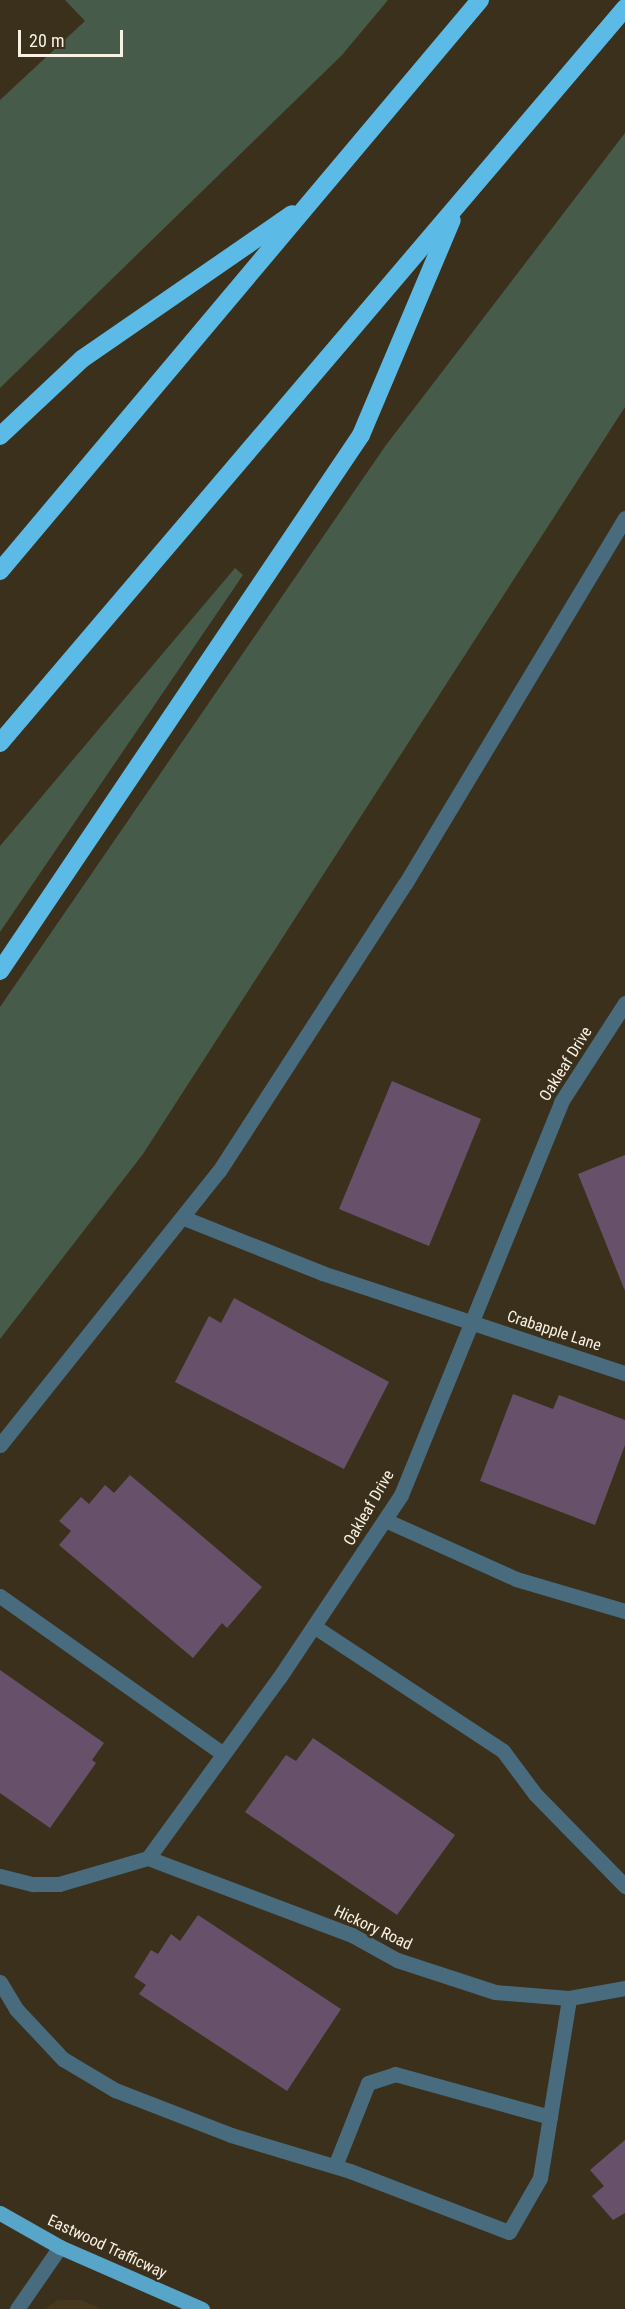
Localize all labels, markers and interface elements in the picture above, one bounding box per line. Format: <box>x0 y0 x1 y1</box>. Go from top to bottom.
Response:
scale bar <box>21 18 126 56</box>
text: 20 m <box>29 30 64 51</box>
street label: Oakleaf Drive <box>536 1023 596 1105</box>
street label: Crabapple Lane <box>504 1307 604 1355</box>
street label: Oakleaf Drive <box>340 1467 398 1549</box>
street label: Hickory Road <box>331 1902 415 1954</box>
street label: Eastwood Trafficway <box>44 2211 170 2283</box>

